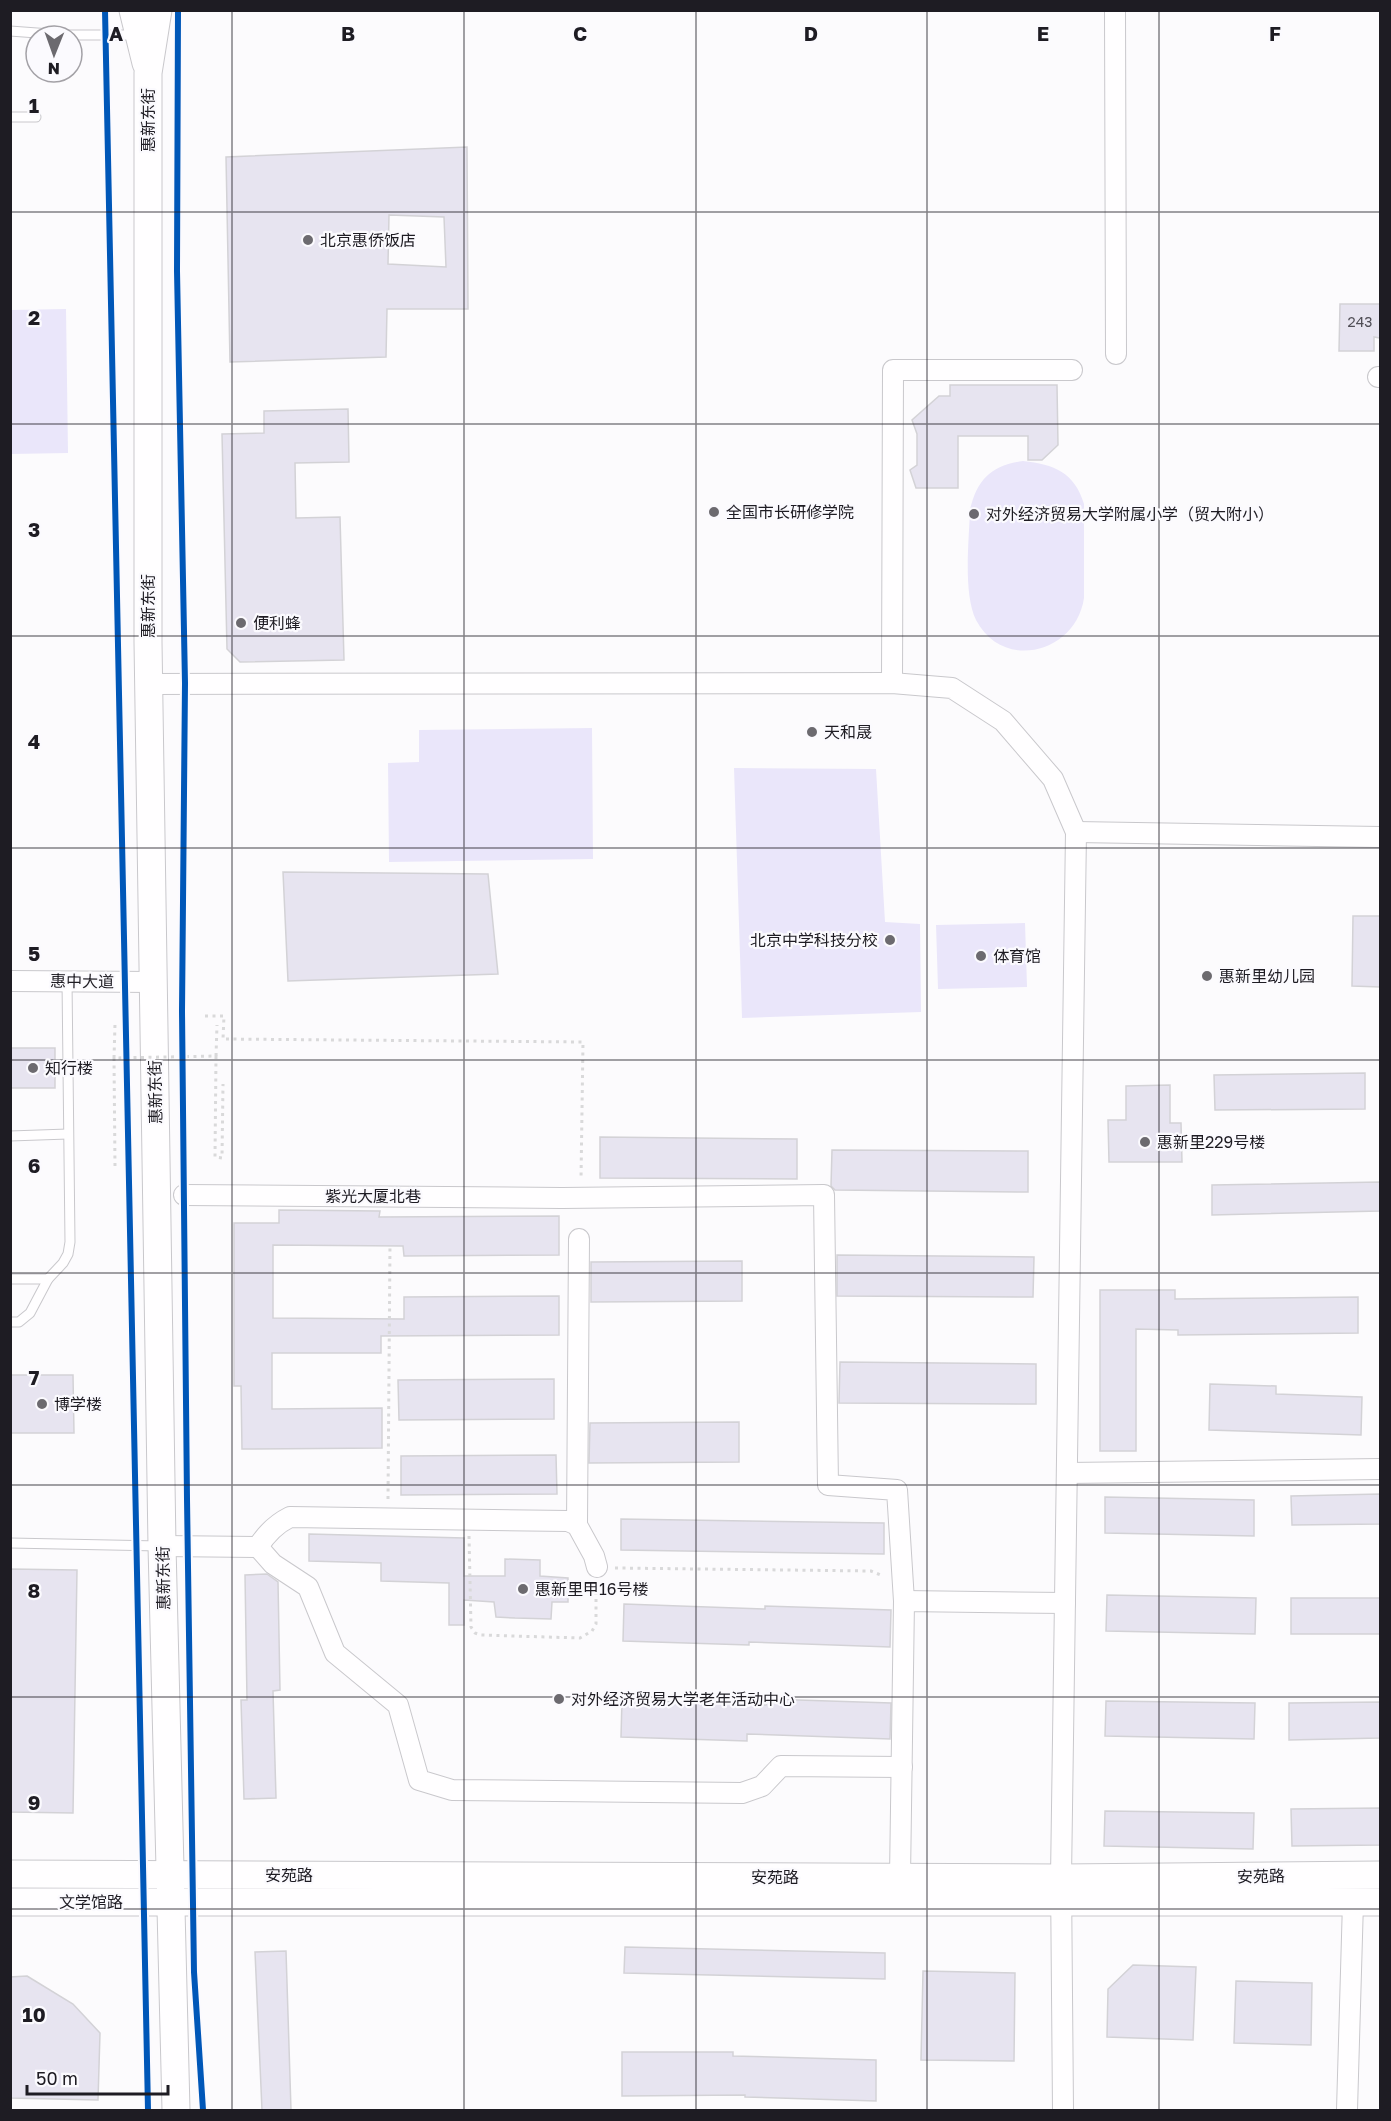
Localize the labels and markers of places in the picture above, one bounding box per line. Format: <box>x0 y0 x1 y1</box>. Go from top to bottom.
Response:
place label: 北京惠侨饭店 <box>320 230 416 250</box>
marker: 北京惠侨饭店 <box>301 233 315 247</box>
place label: 全国市长研修学院 <box>726 502 854 522</box>
place label: 对外经济贸易大学附属小学（贸大附小） <box>986 504 1274 524</box>
marker: 全国市长研修学院 <box>707 505 721 519</box>
marker: 对外经济贸易大学附属小学（贸大附小） <box>967 507 981 521</box>
place label: 便利蜂 <box>253 613 301 633</box>
marker: 便利蜂 <box>234 616 248 630</box>
place label: 天和晟 <box>824 722 872 742</box>
marker: 天和晟 <box>805 725 819 739</box>
place label: 北京中学科技分校 <box>750 930 878 950</box>
marker: 北京中学科技分校 <box>883 933 897 947</box>
place label: 体育馆 <box>993 946 1041 966</box>
marker: 体育馆 <box>974 949 988 963</box>
place label: 惠新里幼儿园 <box>1219 966 1315 986</box>
marker: 惠新里幼儿园 <box>1200 969 1214 983</box>
place label: 知行楼 <box>45 1058 93 1078</box>
marker: 知行楼 <box>26 1061 40 1075</box>
place label: 惠新里229号楼 <box>1157 1132 1265 1152</box>
marker: 惠新里229号楼 <box>1138 1135 1152 1149</box>
place label: 博学楼 <box>54 1394 102 1414</box>
marker: 博学楼 <box>35 1397 49 1411</box>
place label: 惠新里甲16号楼 <box>535 1579 648 1599</box>
marker: 惠新里甲16号楼 <box>516 1582 530 1596</box>
place label: 对外经济贸易大学老年活动中心 <box>571 1689 795 1709</box>
marker: 对外经济贸易大学老年活动中心 <box>552 1692 566 1706</box>

